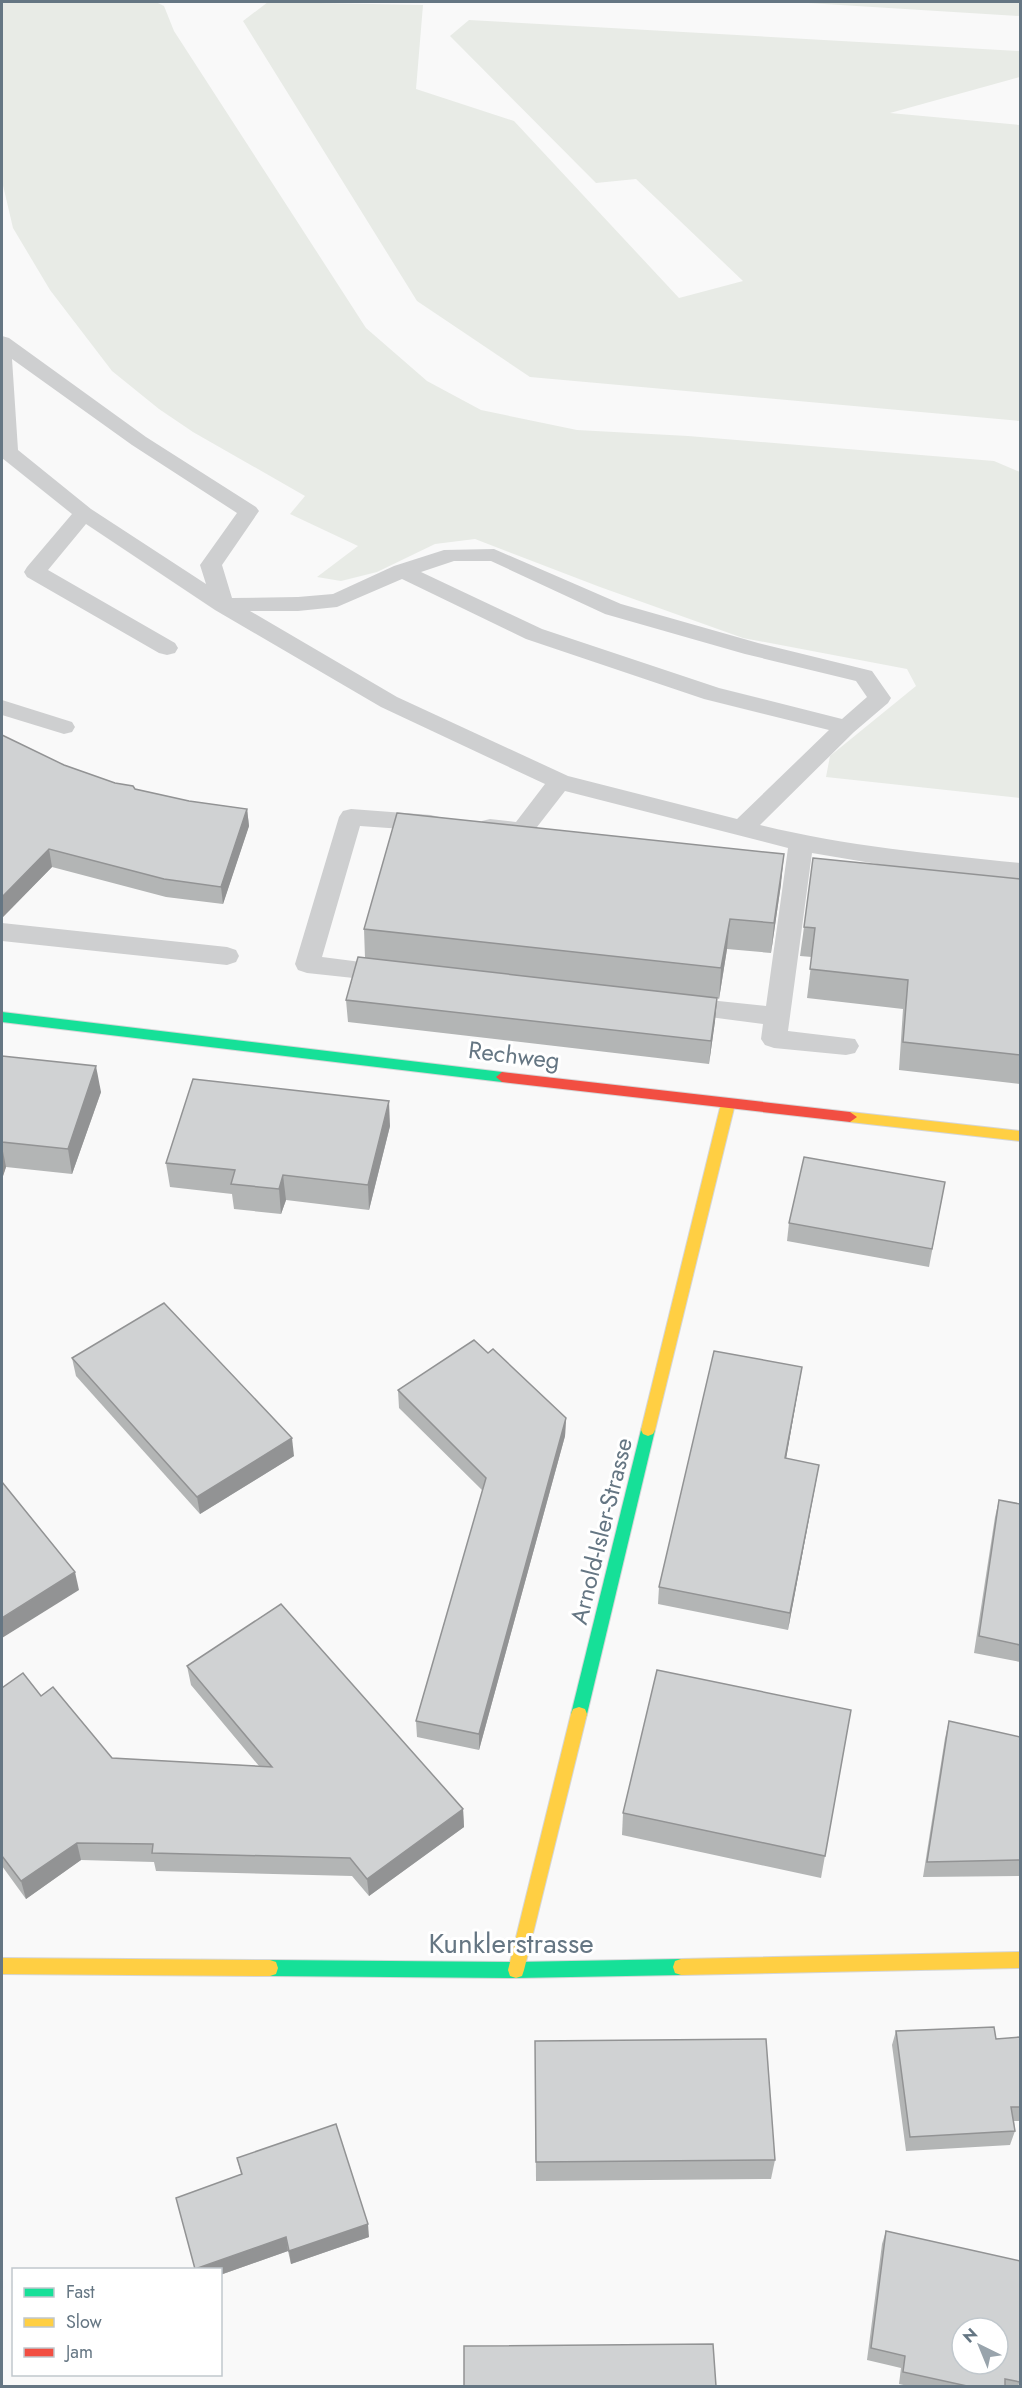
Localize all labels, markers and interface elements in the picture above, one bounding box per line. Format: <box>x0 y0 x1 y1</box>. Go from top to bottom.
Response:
street label: Rechweg <box>466 1032 562 1078</box>
street label: Arnold-Isler-Strasse <box>561 1434 641 1628</box>
street label: Kunklerstrasse <box>428 1923 594 1964</box>
legend <box>12 2268 222 2376</box>
text: Fast <box>66 2279 95 2305</box>
text: Slow <box>66 2309 103 2335</box>
north arrow <box>950 2316 1010 2376</box>
text: N <box>958 2323 983 2348</box>
text: Jam <box>64 2339 93 2365</box>

